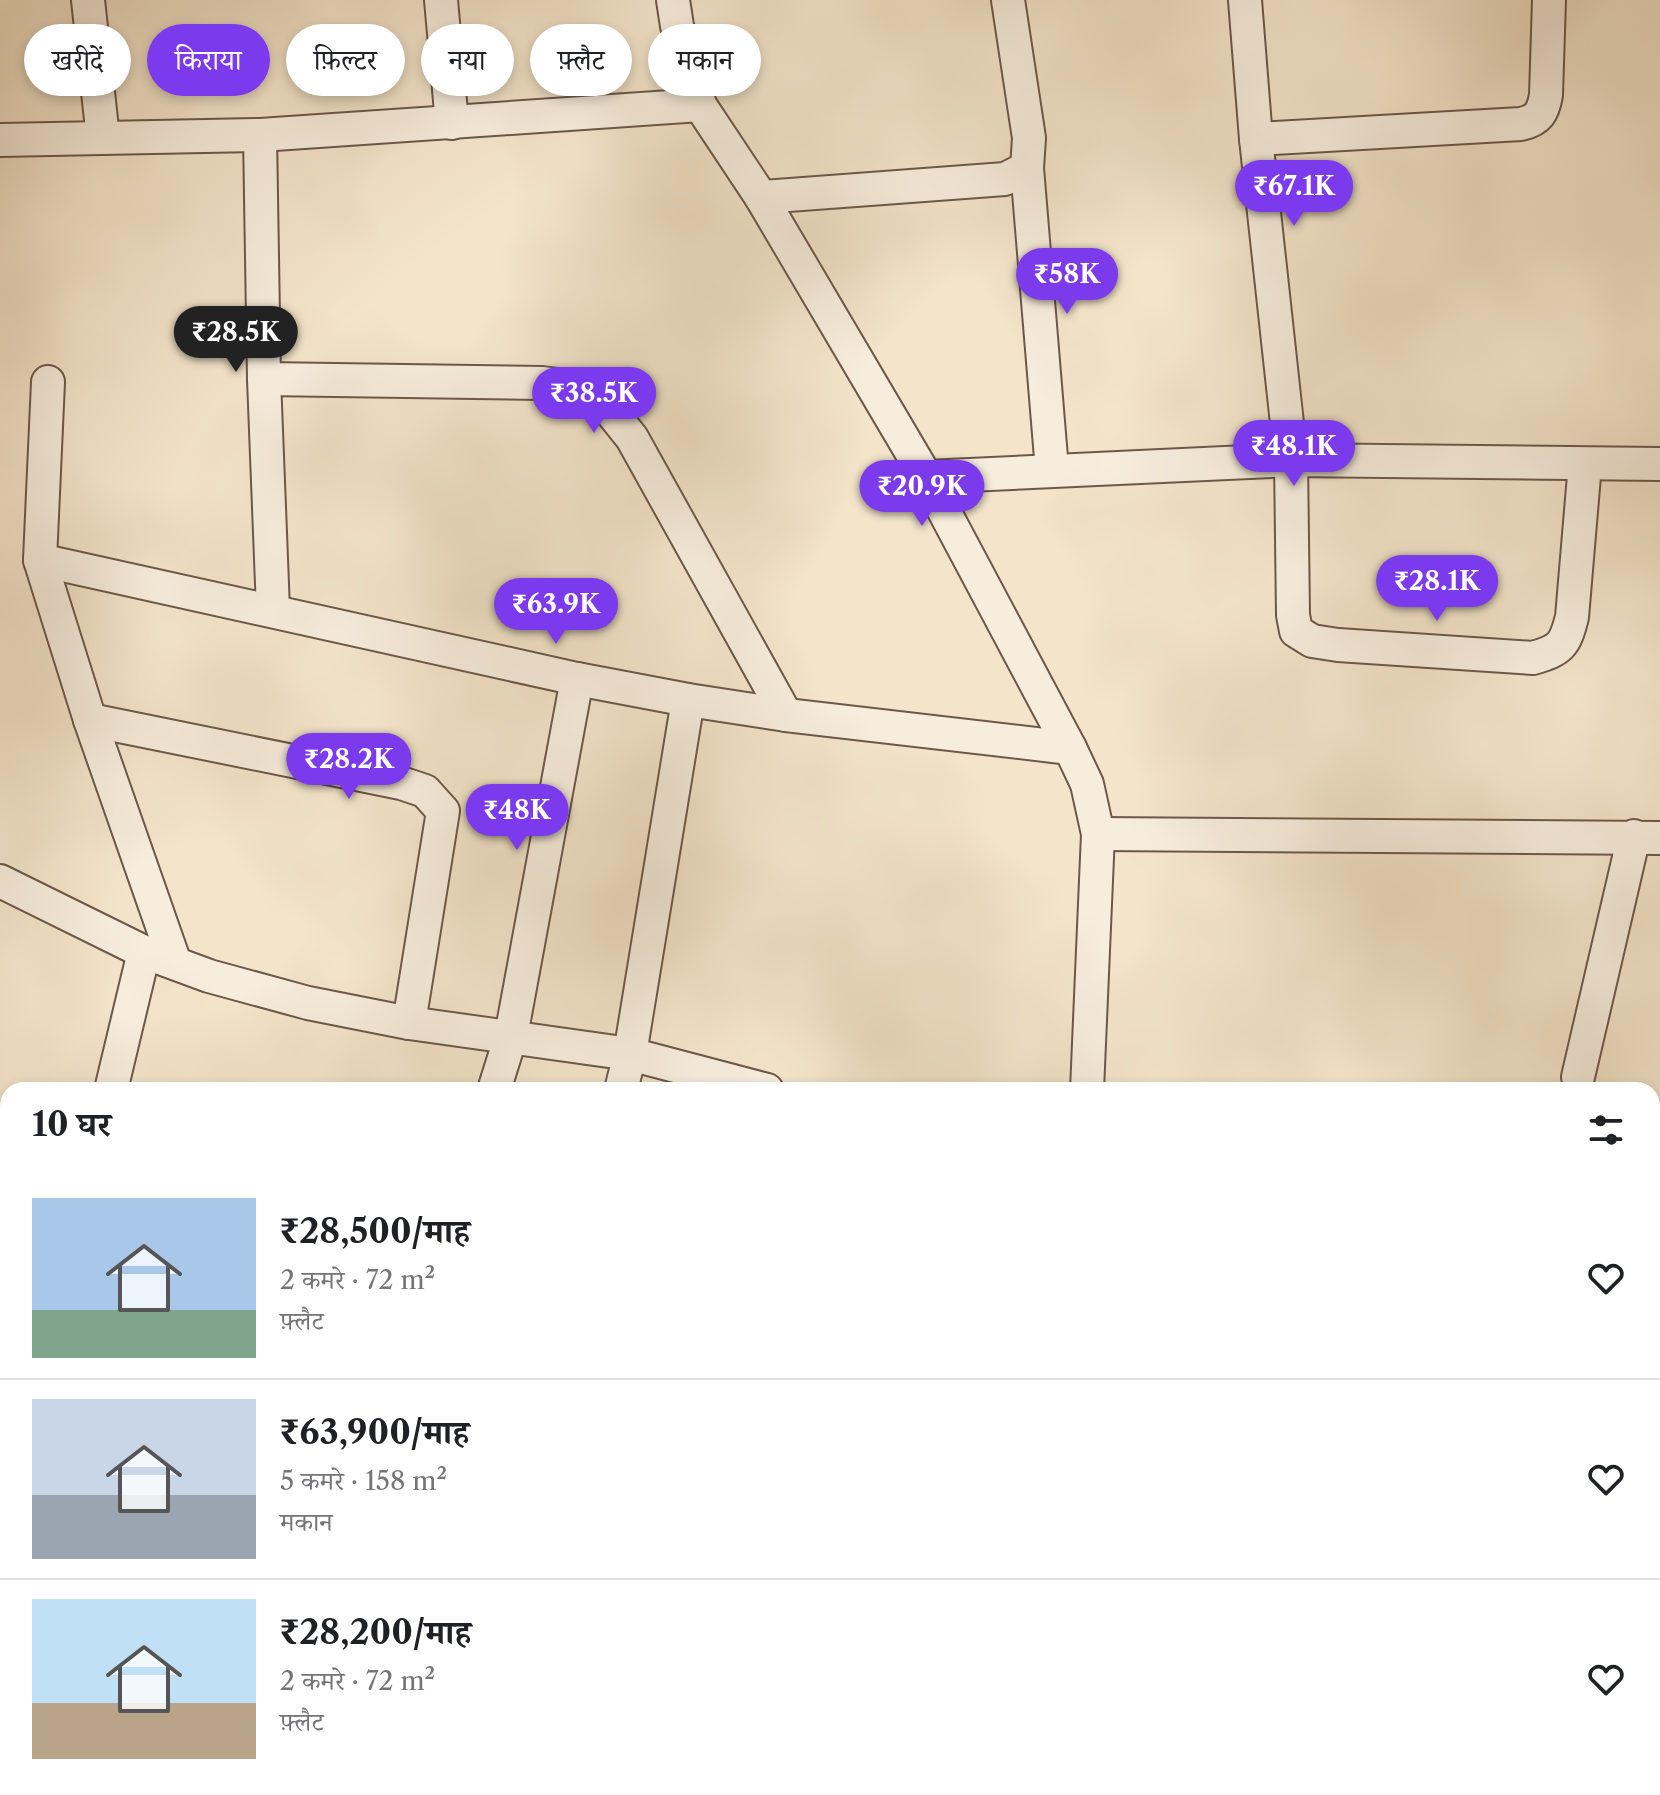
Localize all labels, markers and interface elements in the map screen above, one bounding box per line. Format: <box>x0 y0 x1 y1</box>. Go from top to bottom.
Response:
chip: खरीदें <box>24 24 131 96</box>
chip: किराया <box>147 24 270 96</box>
chip: फ़िल्टर <box>286 24 405 96</box>
chip: नया <box>421 24 514 96</box>
chip: फ़्लैट <box>530 24 632 96</box>
chip: मकान <box>648 24 761 96</box>
pin: ₹67.1K <box>1229 160 1359 228</box>
text: ₹67.1K <box>1253 170 1335 202</box>
pin: ₹58K <box>1020 248 1114 316</box>
text: ₹58K <box>1034 258 1100 290</box>
pin: ₹28.5K <box>171 306 301 374</box>
text: ₹28.5K <box>192 316 280 348</box>
pin: ₹38.5K <box>529 367 659 435</box>
text: ₹38.5K <box>550 377 638 409</box>
pin: ₹48.1K <box>1229 420 1359 488</box>
text: ₹48.1K <box>1251 430 1337 462</box>
pin: ₹20.9K <box>857 460 987 528</box>
text: ₹20.9K <box>877 470 967 502</box>
pin: ₹28.1K <box>1372 555 1502 623</box>
text: ₹28.1K <box>1394 565 1480 597</box>
pin: ₹63.9K <box>491 578 621 646</box>
text: ₹63.9K <box>512 588 600 620</box>
pin: ₹28.2K <box>284 733 414 801</box>
text: ₹28.2K <box>304 743 394 775</box>
pin: ₹48K <box>470 784 564 852</box>
text: ₹48K <box>484 794 550 826</box>
text: 10 घर <box>32 1103 111 1145</box>
icon: filters <box>1584 1108 1628 1152</box>
text: ₹28,500/माह <box>280 1210 470 1252</box>
icon: home <box>96 1230 192 1326</box>
icon: heart <box>1584 1256 1628 1300</box>
text: 2 कमरे · 72 m² <box>280 1264 435 1296</box>
text: फ़्लैट <box>280 1305 323 1337</box>
text: ₹63,900/माह <box>280 1411 469 1453</box>
icon: home <box>96 1431 192 1527</box>
icon: heart <box>1584 1457 1628 1501</box>
text: 5 कमरे · 158 m² <box>280 1465 447 1497</box>
text: मकान <box>280 1506 333 1538</box>
text: ₹28,200/माह <box>280 1611 471 1653</box>
icon: home <box>96 1631 192 1727</box>
icon: heart <box>1584 1657 1628 1701</box>
text: 2 कमरे · 72 m² <box>280 1665 435 1697</box>
text: फ़्लैट <box>280 1706 323 1738</box>

